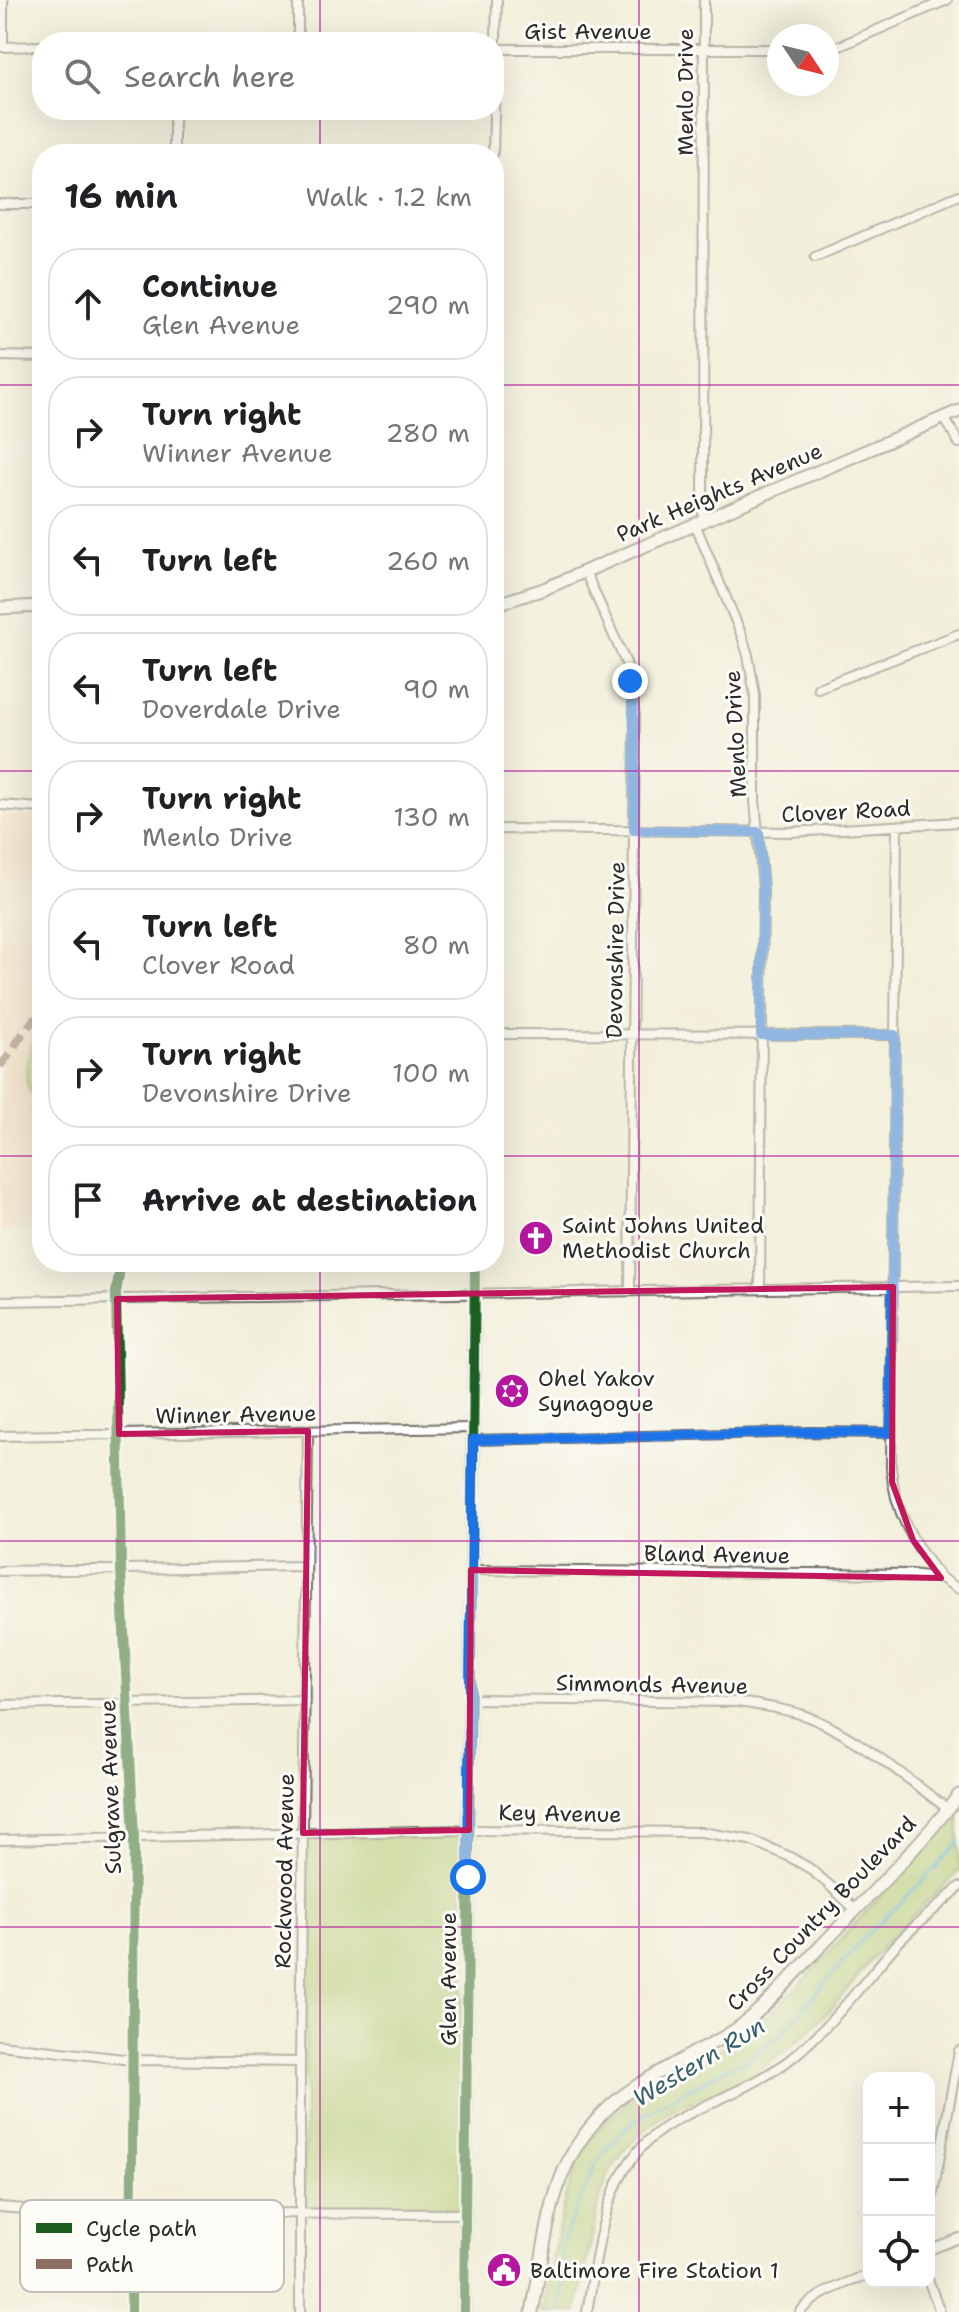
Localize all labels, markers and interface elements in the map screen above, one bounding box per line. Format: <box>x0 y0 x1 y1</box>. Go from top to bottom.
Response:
street label: Gist Avenue <box>524 17 652 46</box>
north arrow <box>767 24 839 96</box>
street label: Menlo Drive <box>671 28 700 156</box>
search box <box>32 32 504 120</box>
icon: search <box>60 54 104 98</box>
text: Search here <box>124 56 295 97</box>
text: 16 min <box>64 173 178 219</box>
text: Walk · 1.2 km <box>306 179 472 214</box>
text: Continue <box>142 266 278 307</box>
icon: ahead <box>66 282 110 326</box>
text: 290 m <box>386 287 470 322</box>
text: Glen Avenue <box>142 307 300 342</box>
text: Turn right <box>142 394 301 435</box>
icon: right <box>66 410 110 454</box>
text: 280 m <box>385 415 470 450</box>
text: Winner Avenue <box>142 435 333 470</box>
street label: Park Heights Avenue <box>612 436 827 549</box>
icon: left <box>66 538 110 582</box>
text: Turn left <box>142 540 277 581</box>
text: 260 m <box>386 543 470 578</box>
text: Turn left <box>142 650 277 691</box>
route end <box>612 663 648 699</box>
icon: left <box>66 666 110 710</box>
street label: Menlo Drive <box>718 669 753 799</box>
text: 90 m <box>403 671 470 706</box>
text: Doverdale Drive <box>142 691 341 726</box>
text: Turn right <box>142 778 301 819</box>
icon: right <box>66 794 110 838</box>
street label: Clover Road <box>781 794 911 829</box>
text: 130 m <box>393 799 470 834</box>
text: Menlo Drive <box>142 819 293 854</box>
street label: Devonshire Drive <box>599 861 632 1039</box>
text: Turn left <box>142 906 277 947</box>
icon: left <box>66 922 110 966</box>
text: 80 m <box>403 927 470 962</box>
text: Clover Road <box>142 947 295 982</box>
text: Turn right <box>142 1034 301 1075</box>
icon: right <box>66 1050 110 1094</box>
text: 100 m <box>392 1055 470 1090</box>
text: Devonshire Drive <box>142 1075 352 1110</box>
icon: arrive <box>66 1178 110 1222</box>
text: Arrive at destination <box>142 1180 477 1221</box>
place label: Saint Johns United Methodist Church <box>562 1211 764 1265</box>
church icon: Saint Johns United Methodist Church <box>517 1219 555 1257</box>
place label: Ohel Yakov Synagogue <box>538 1364 655 1418</box>
synagogue icon: Ohel Yakov Synagogue <box>493 1372 531 1410</box>
street label: Winner Avenue <box>155 1399 317 1430</box>
street label: Bland Avenue <box>644 1539 790 1570</box>
street label: Simmonds Avenue <box>556 1668 748 1701</box>
street label: Sulgrave Avenue <box>93 1699 128 1875</box>
street label: Rockwood Avenue <box>268 1773 301 1969</box>
street label: Key Avenue <box>498 1798 622 1829</box>
street label: Cross Country Boulevard <box>720 1809 922 2017</box>
route start <box>450 1859 486 1895</box>
street label: Glen Avenue <box>434 1912 463 2046</box>
water label: Western Run <box>627 2010 771 2114</box>
map controls <box>863 2072 935 2288</box>
button: + <box>863 2072 935 2144</box>
button: − <box>863 2144 935 2216</box>
legend <box>20 2200 284 2292</box>
text: Cycle path <box>86 2214 197 2243</box>
button: locate <box>863 2216 935 2288</box>
text: Path <box>86 2250 134 2279</box>
public building icon: Baltimore Fire Station 1 <box>485 2251 523 2289</box>
place label: Baltimore Fire Station 1 <box>530 2256 779 2285</box>

